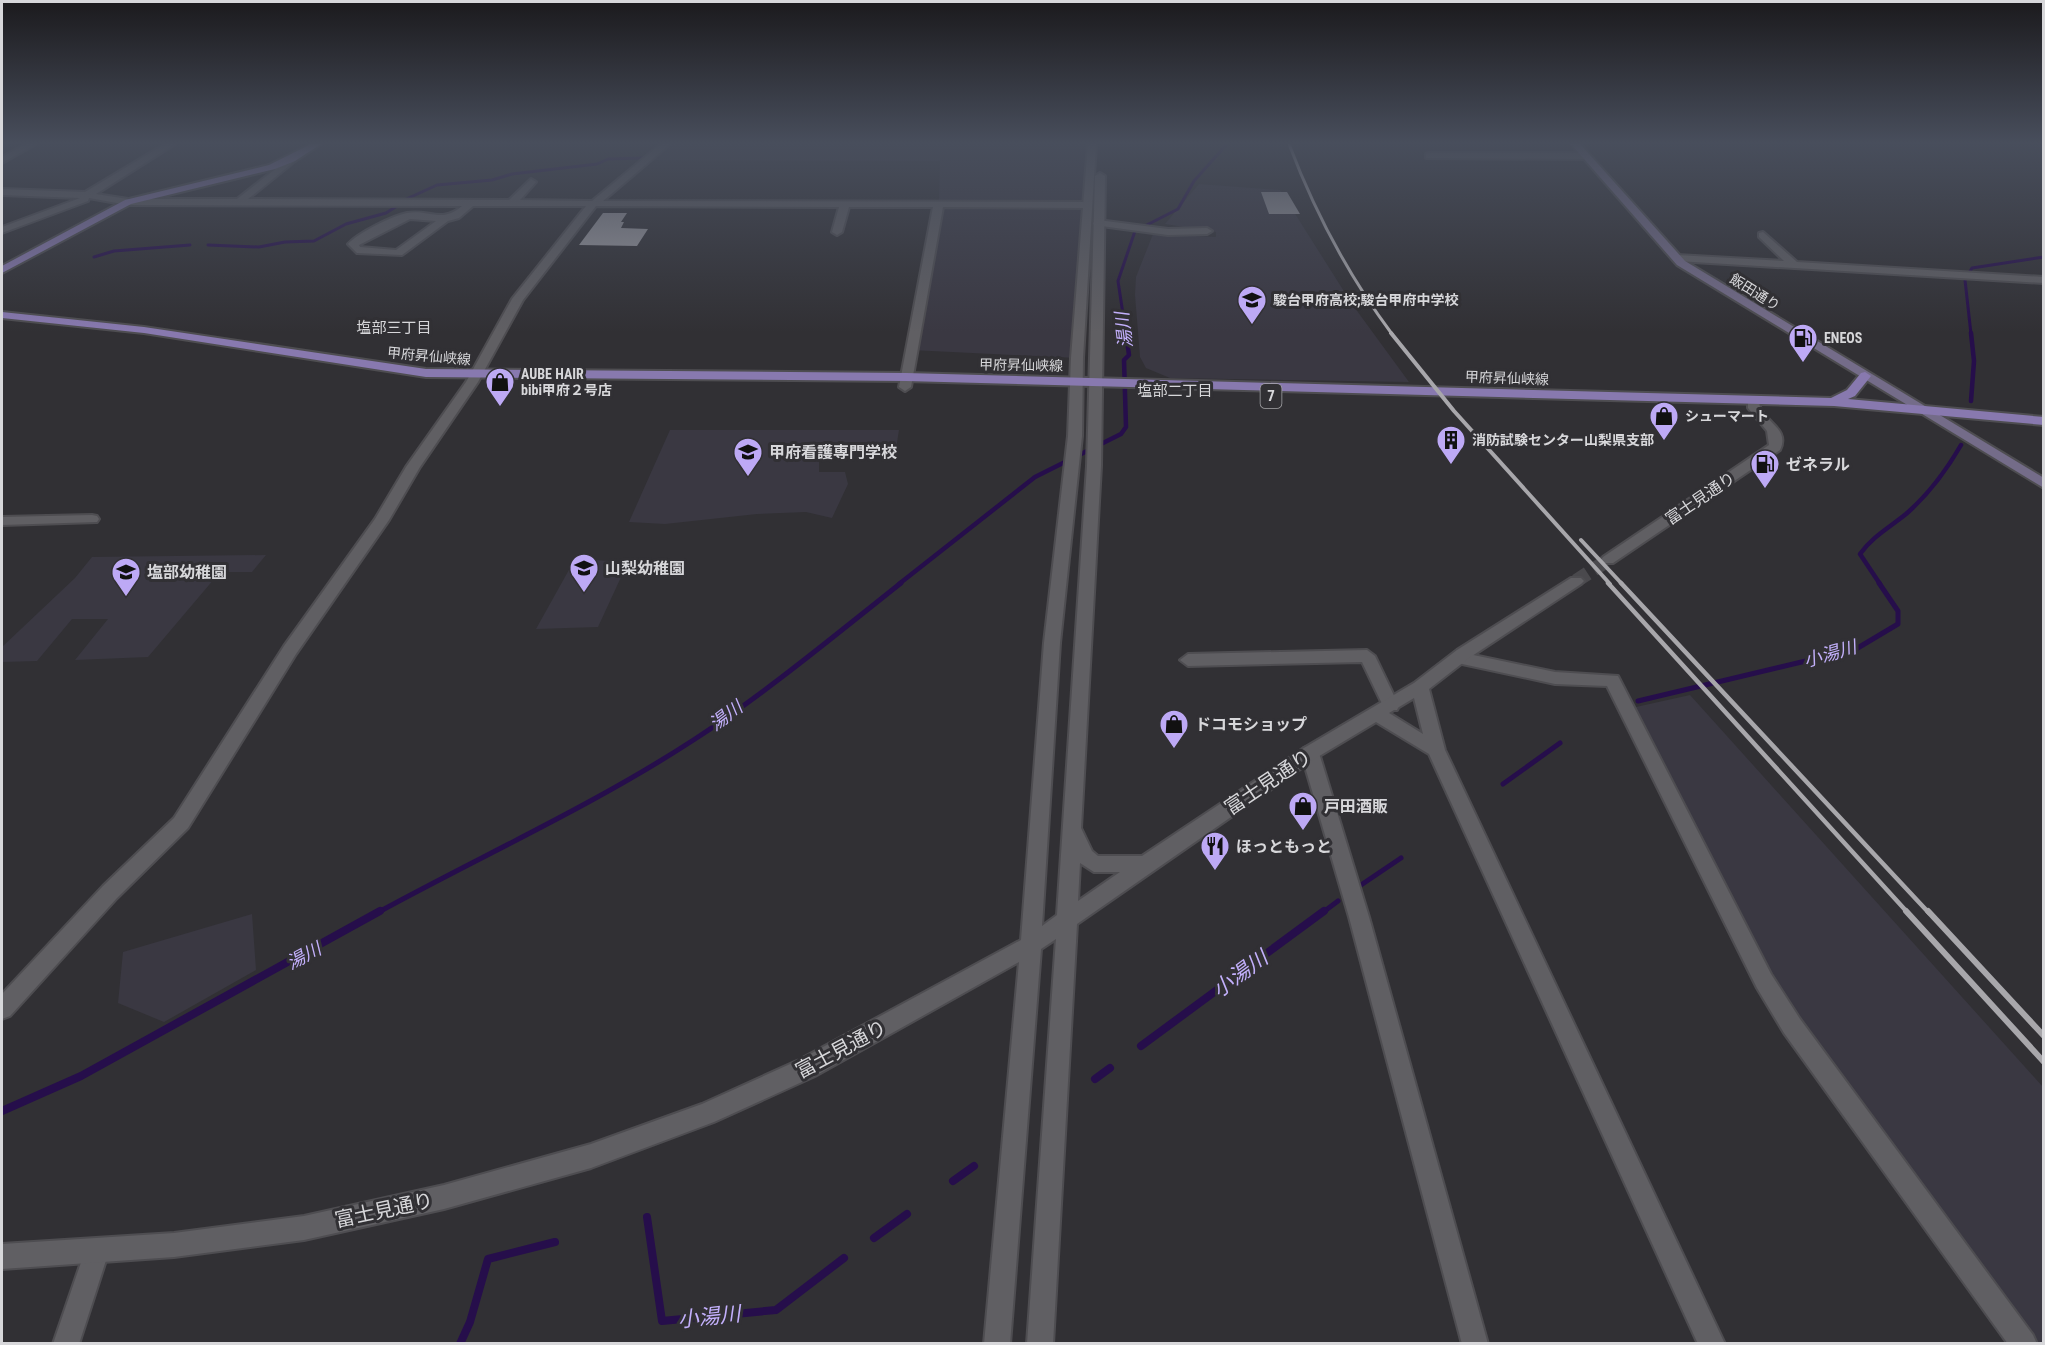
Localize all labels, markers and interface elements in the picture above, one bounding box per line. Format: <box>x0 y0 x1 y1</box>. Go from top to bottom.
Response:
street label: 飯田通り <box>1727 270 1783 314</box>
school or university icon: 駿台甲府高校;駿台甲府中学校 <box>1236 284 1268 326</box>
place label: 駿台甲府高校;駿台甲府中学校 <box>1273 292 1459 308</box>
water label: 湯川 <box>1111 309 1136 349</box>
district label: 塩部三丁目 <box>356 319 432 337</box>
fuel station icon: ENEOS <box>1787 322 1819 364</box>
place label: ENEOS <box>1824 330 1863 346</box>
street label: 甲府昇仙峡線 <box>386 344 472 368</box>
street label: 甲府昇仙峡線 <box>979 356 1063 374</box>
shop icon: AUBE HAIR bibi甲府２号店 <box>484 366 516 408</box>
place label: AUBE HAIR bibi甲府２号店 <box>521 366 612 398</box>
street label: 甲府昇仙峡線 <box>1465 369 1549 387</box>
district label: 塩部二丁目 <box>1137 382 1213 400</box>
road number: 7 <box>1260 384 1282 408</box>
shop icon: シューマート <box>1648 400 1680 442</box>
place label: シューマート <box>1685 408 1769 424</box>
building icon: 消防試験センター山梨県支部 <box>1435 424 1467 466</box>
place label: 消防試験センター山梨県支部 <box>1472 432 1654 448</box>
school or university icon: 甲府看護専門学校 <box>732 436 764 478</box>
place label: 甲府看護専門学校 <box>769 443 897 462</box>
fuel station icon: ゼネラル <box>1749 448 1781 490</box>
place label: ゼネラル <box>1786 455 1850 474</box>
street label: 富士見通り <box>1662 468 1739 529</box>
school or university icon: 山梨幼稚園 <box>568 552 600 594</box>
school or university icon: 塩部幼稚園 <box>110 556 142 598</box>
place label: 山梨幼稚園 <box>605 559 685 578</box>
place label: 塩部幼稚園 <box>147 563 227 582</box>
water label: 小湯川 <box>1801 635 1861 671</box>
water label: 湯川 <box>705 695 748 735</box>
shop icon: ドコモショップ <box>1158 708 1190 750</box>
place label: ドコモショップ <box>1195 715 1307 734</box>
street label: 富士見通り <box>1220 744 1316 820</box>
shop icon: 戸田酒販 <box>1287 790 1319 832</box>
place label: 戸田酒販 <box>1324 797 1388 816</box>
restaurant icon: ほっともっと <box>1199 830 1231 872</box>
place label: ほっともっと <box>1236 837 1332 856</box>
water label: 湯川 <box>283 937 326 973</box>
water label: 小湯川 <box>1207 945 1274 1002</box>
street label: 富士見通り <box>791 1015 891 1083</box>
street label: 富士見通り <box>333 1188 435 1232</box>
water label: 小湯川 <box>676 1302 744 1332</box>

